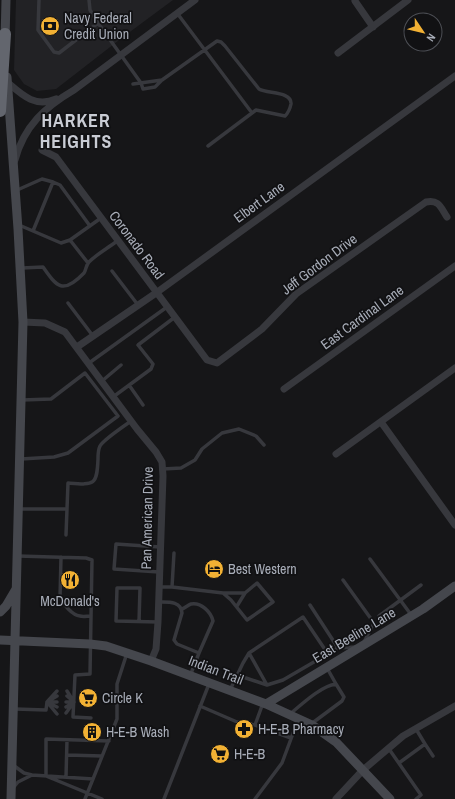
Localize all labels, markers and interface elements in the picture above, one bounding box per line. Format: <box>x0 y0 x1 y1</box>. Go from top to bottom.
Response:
place label: Navy Federal Credit Union <box>64 9 132 43</box>
north arrow <box>403 12 443 52</box>
bank icon: Navy Federal Credit Union <box>39 15 61 37</box>
text: N <box>424 31 439 44</box>
district label: HARKER HEIGHTS <box>40 108 112 154</box>
street label: Elbert Lane <box>230 177 288 227</box>
street label: Coronado Road <box>105 207 169 283</box>
street label: Jeff Gordon Drive <box>277 230 361 298</box>
street label: East Cardinal Lane <box>317 281 407 353</box>
street label: Pan American Drive <box>137 466 157 570</box>
hotel icon: Best Western <box>203 558 225 580</box>
place label: Best Western <box>228 560 297 578</box>
restaurant icon: McDonald's <box>59 569 81 591</box>
place label: McDonald's <box>40 592 100 610</box>
street label: East Beeline Lane <box>309 603 399 667</box>
street label: Indian Trail <box>186 651 246 689</box>
supermarket icon: Circle K <box>77 687 99 709</box>
place label: Circle K <box>102 689 143 707</box>
pharmacy icon: H-E-B Pharmacy <box>233 718 255 740</box>
place label: H-E-B Pharmacy <box>258 720 344 738</box>
building icon: H-E-B Wash <box>81 721 103 743</box>
place label: H-E-B Wash <box>106 723 169 741</box>
supermarket icon: H-E-B <box>209 743 231 765</box>
place label: H-E-B <box>234 745 266 763</box>

